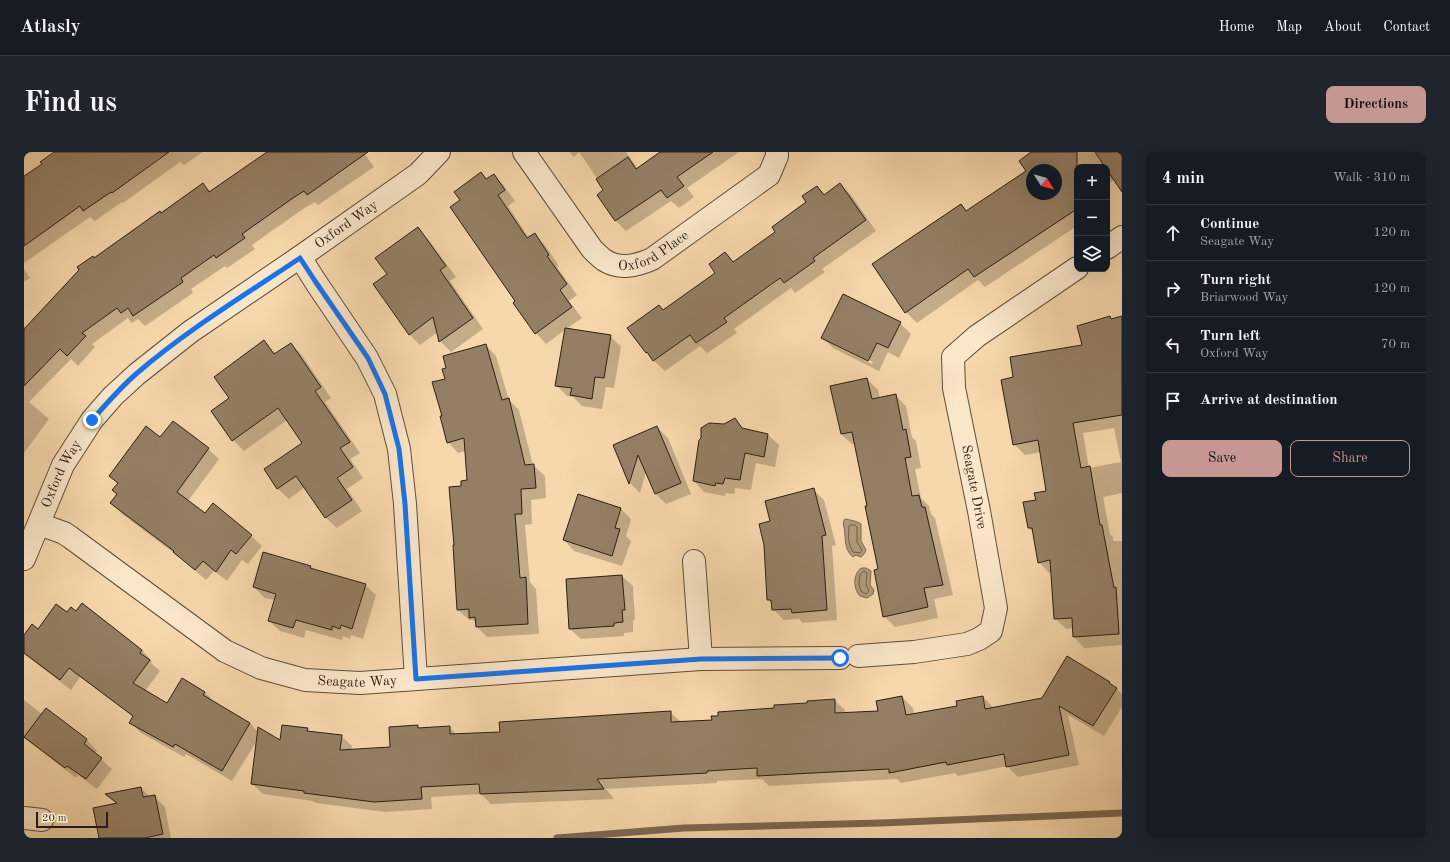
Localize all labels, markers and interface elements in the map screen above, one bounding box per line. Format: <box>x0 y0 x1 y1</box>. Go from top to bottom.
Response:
text: Atlasly <box>20 18 81 37</box>
text: Home <box>1219 20 1254 34</box>
text: Map <box>1276 20 1302 34</box>
text: About <box>1324 20 1361 34</box>
text: Contact <box>1383 20 1430 34</box>
button: Directions <box>1326 86 1426 123</box>
text: Find us <box>24 90 117 118</box>
north arrow <box>1026 164 1062 200</box>
map controls <box>1074 164 1110 272</box>
button: + <box>1074 164 1110 200</box>
text: 4 min <box>1162 170 1205 187</box>
text: Walk · 310 m <box>1333 171 1410 184</box>
street label: Oxford Way <box>312 197 381 251</box>
button: − <box>1074 200 1110 236</box>
text: Continue <box>1200 217 1259 232</box>
icon: ahead <box>1162 222 1184 244</box>
text: 120 m <box>1373 226 1410 239</box>
street label: Oxford Place <box>618 228 691 273</box>
text: Seagate Way <box>1200 235 1274 248</box>
button: layers <box>1074 236 1110 272</box>
text: Turn right <box>1200 273 1271 288</box>
icon: right <box>1162 278 1184 300</box>
text: 120 m <box>1373 282 1410 295</box>
text: Briarwood Way <box>1200 291 1288 304</box>
text: Turn left <box>1200 329 1260 344</box>
icon: left <box>1162 334 1184 356</box>
text: 70 m <box>1381 338 1410 351</box>
text: Oxford Way <box>1200 347 1268 360</box>
icon: arrive <box>1162 390 1184 412</box>
text: Arrive at destination <box>1200 393 1338 408</box>
route end <box>83 411 101 429</box>
street label: Oxford Way <box>39 437 84 510</box>
button: Save <box>1162 440 1282 477</box>
button: Share <box>1290 440 1410 477</box>
street label: Seagate Drive <box>959 444 989 530</box>
route start <box>831 649 849 667</box>
street label: Seagate Way <box>317 673 398 690</box>
scale bar <box>36 810 108 829</box>
text: 20 m <box>42 813 67 824</box>

